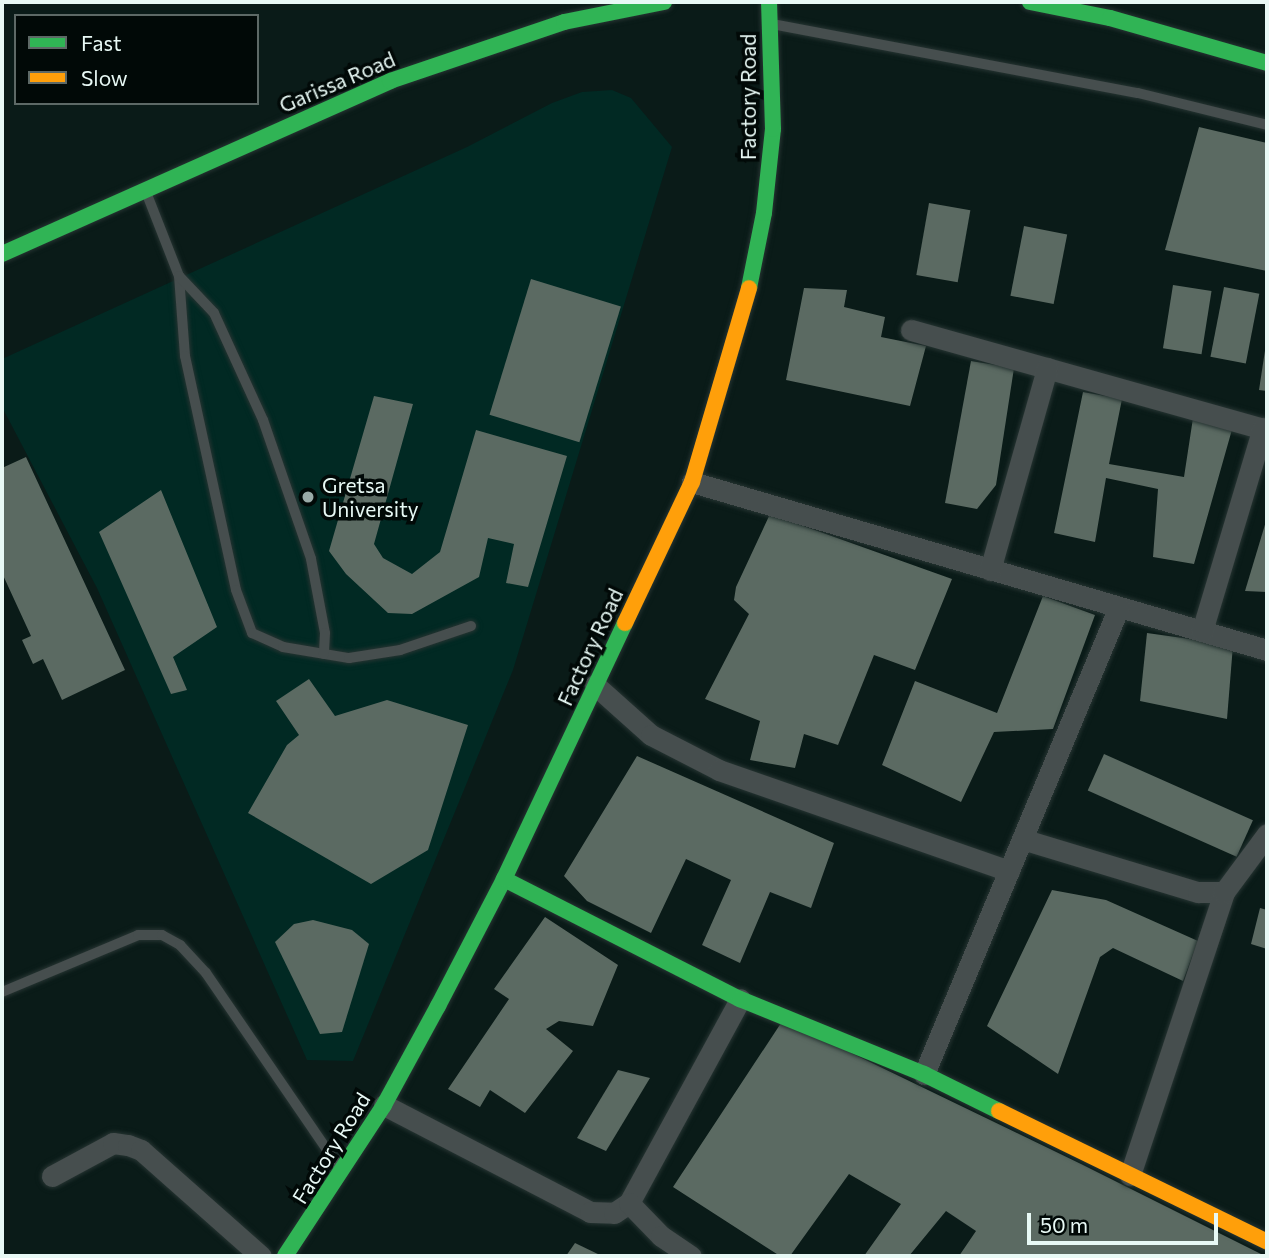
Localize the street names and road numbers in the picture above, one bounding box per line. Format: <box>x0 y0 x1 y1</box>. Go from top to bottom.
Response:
street label: Factory Road <box>735 34 761 160</box>
street label: Garissa Road <box>275 46 399 118</box>
street label: Factory Road <box>552 584 628 710</box>
street label: Factory Road <box>287 1088 375 1208</box>

